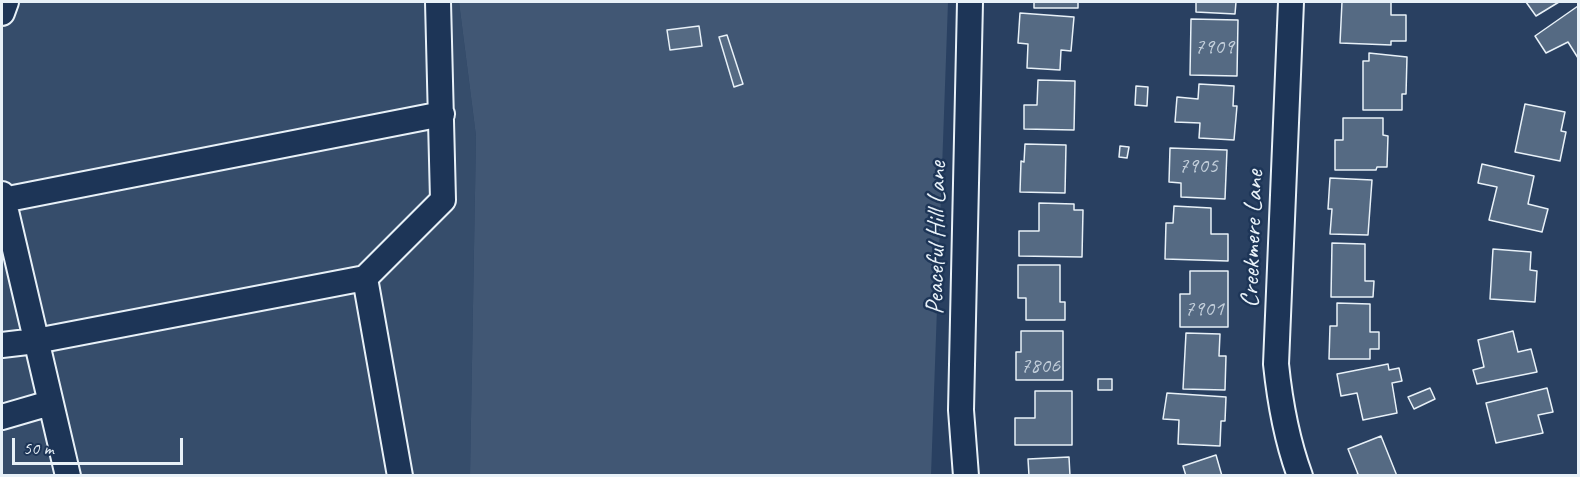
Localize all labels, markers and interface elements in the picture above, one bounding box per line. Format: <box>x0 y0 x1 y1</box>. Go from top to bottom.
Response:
house number: 7909 <box>1194 34 1234 60</box>
house number: 7905 <box>1178 153 1218 179</box>
street label: Peaceful Hill Lane <box>920 161 954 315</box>
street label: Creekmere Lane <box>1235 170 1271 308</box>
house number: 7901 <box>1184 296 1224 322</box>
house number: 7806 <box>1020 353 1060 379</box>
scale bar <box>15 426 186 464</box>
text: 50 m <box>23 437 54 459</box>

